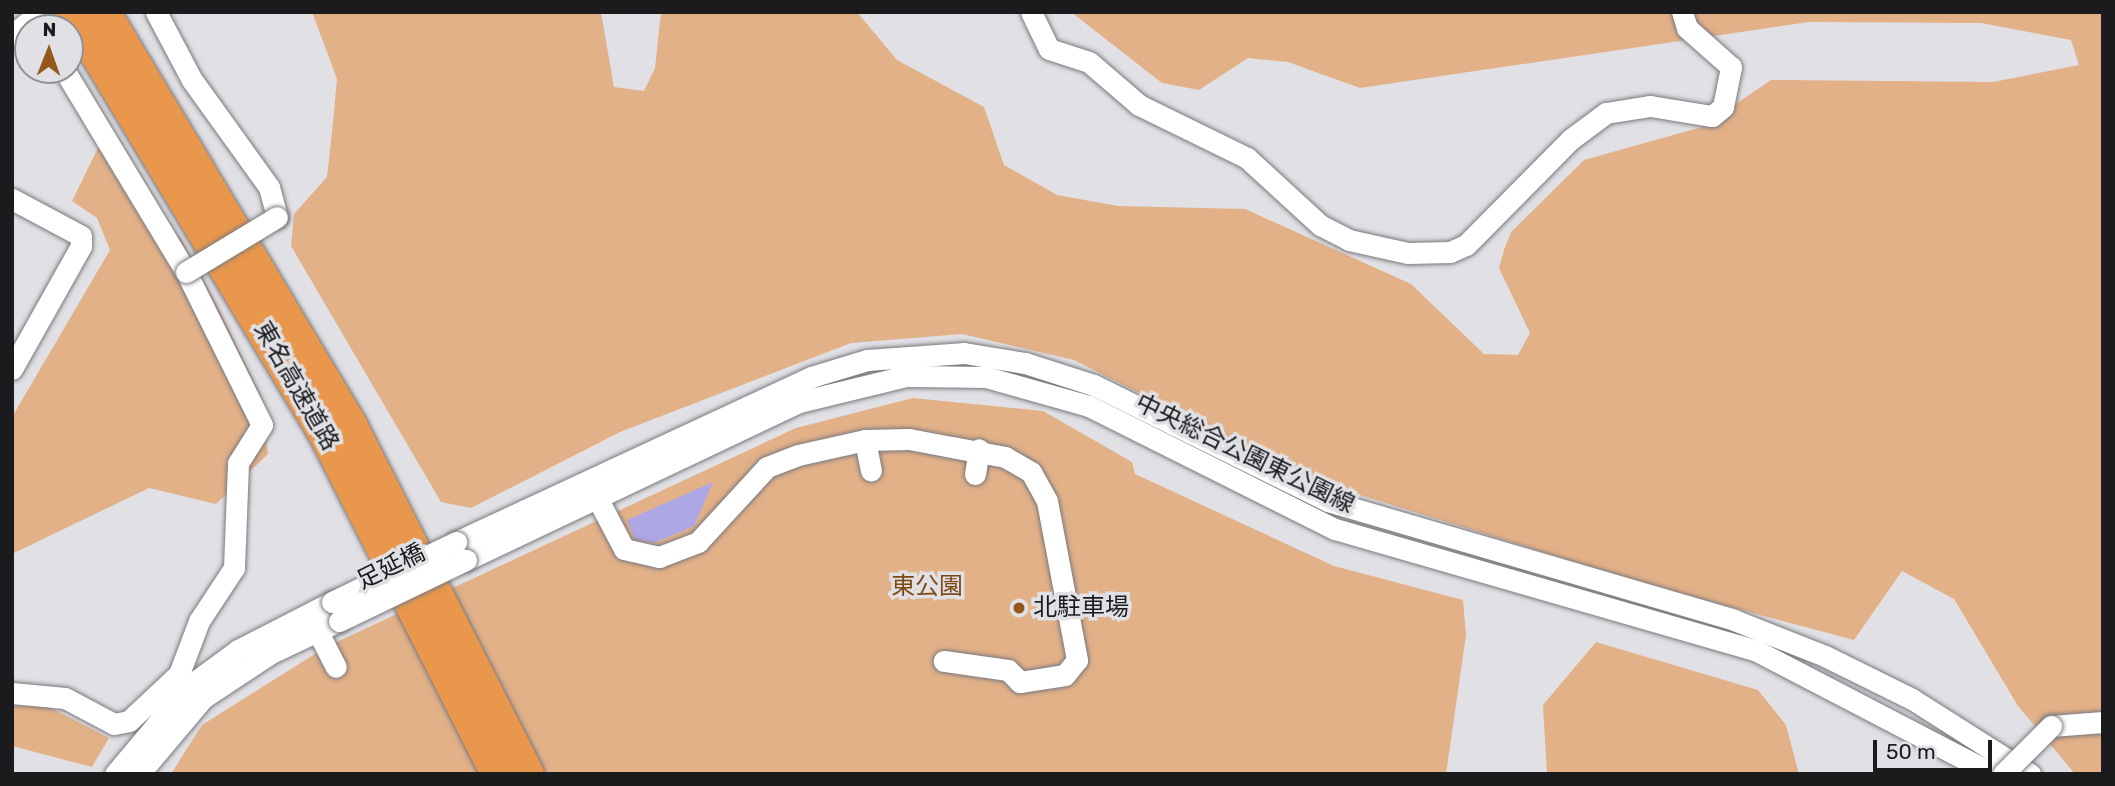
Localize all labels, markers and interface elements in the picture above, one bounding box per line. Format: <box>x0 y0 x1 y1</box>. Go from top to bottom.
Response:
north arrow <box>14 14 84 84</box>
text: N <box>42 18 56 41</box>
street label: 東名高速道路 <box>248 316 344 456</box>
street label: 中央総合公園東公園線 <box>1131 388 1359 520</box>
street label: 足延橋 <box>352 538 430 596</box>
park label: 東公園 <box>891 573 963 601</box>
place label: 北駐車場 <box>1033 594 1129 622</box>
marker: 北駐車場 <box>1011 600 1027 616</box>
scale bar <box>1877 726 1996 770</box>
text: 50 m <box>1886 739 1936 764</box>

